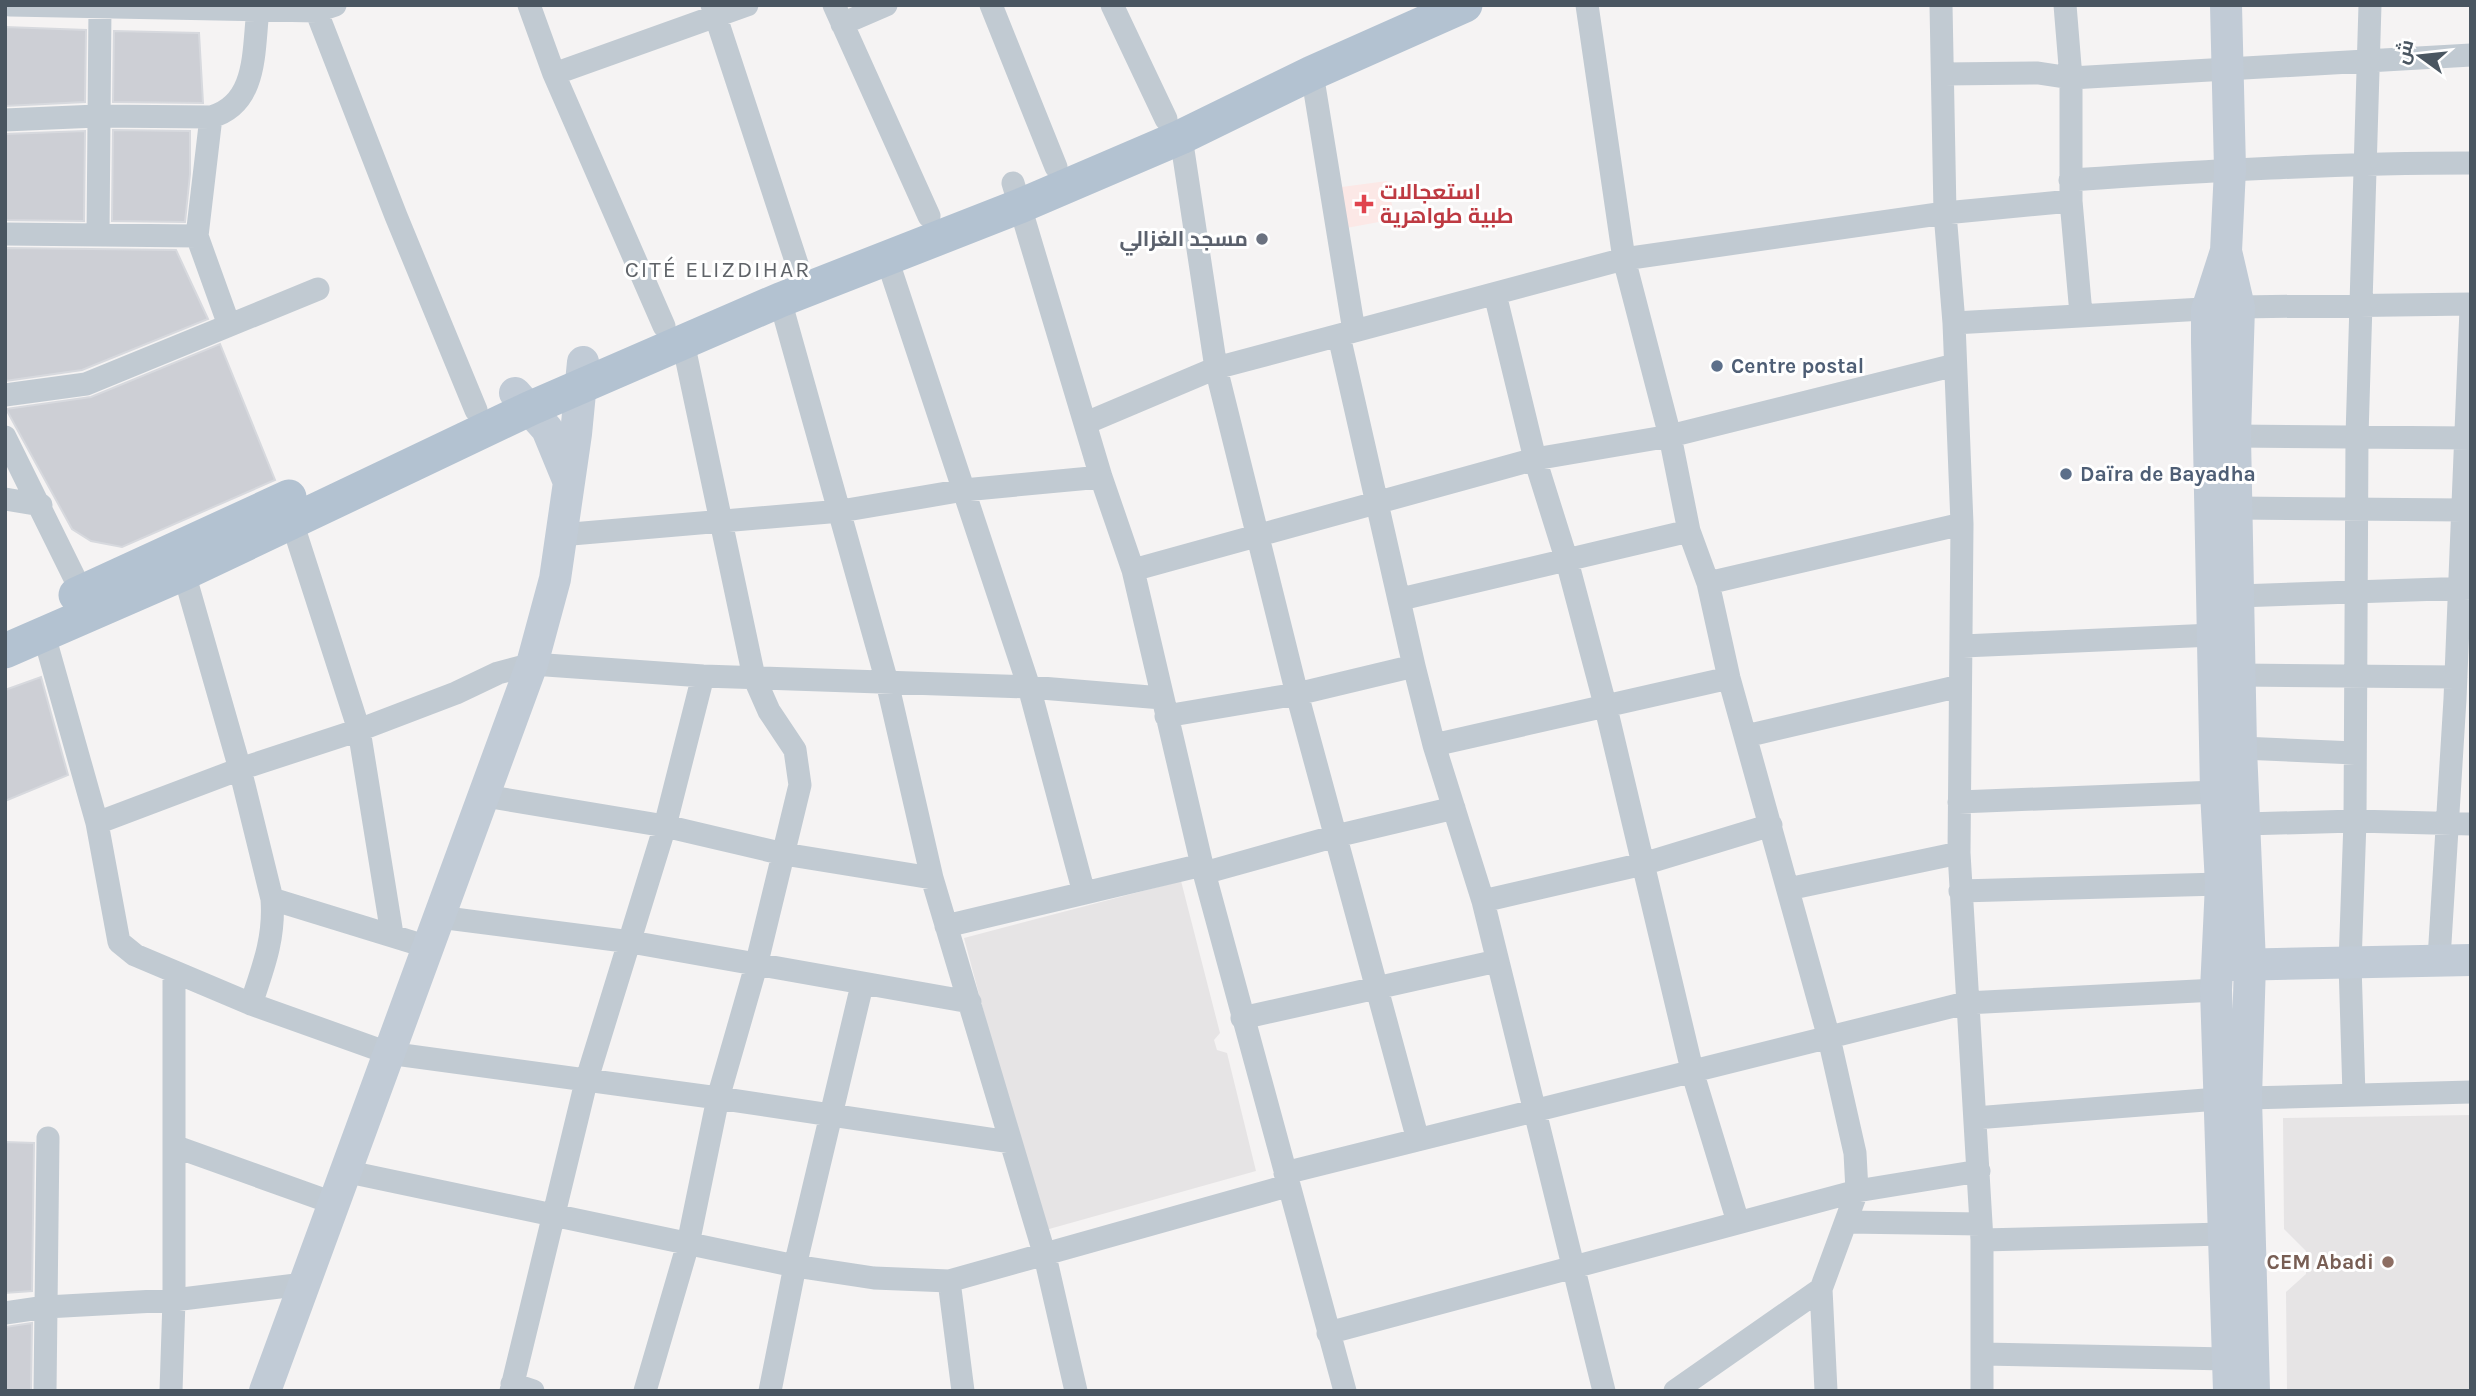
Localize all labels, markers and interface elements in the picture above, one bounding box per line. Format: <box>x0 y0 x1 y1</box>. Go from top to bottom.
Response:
north arrow <box>2385 21 2455 91</box>
text: ش <box>2391 37 2418 66</box>
place label: استعجالات طبية طواهرية <box>1380 180 1513 229</box>
marker: استعجالات طبية طواهرية <box>1354 194 1374 214</box>
place label: مسجد الغزالي <box>1120 227 1248 256</box>
marker: مسجد الغزالي <box>1254 231 1270 247</box>
district label: CITÉ ELIZDIHAR <box>625 256 811 283</box>
place label: Centre postal <box>1731 354 1864 378</box>
marker: Centre postal <box>1709 358 1725 374</box>
place label: Daïra de Bayadha <box>2080 462 2256 486</box>
marker: Daïra de Bayadha <box>2058 466 2074 482</box>
place label: CEM Abadi <box>2267 1250 2374 1274</box>
marker: CEM Abadi <box>2380 1254 2396 1270</box>

